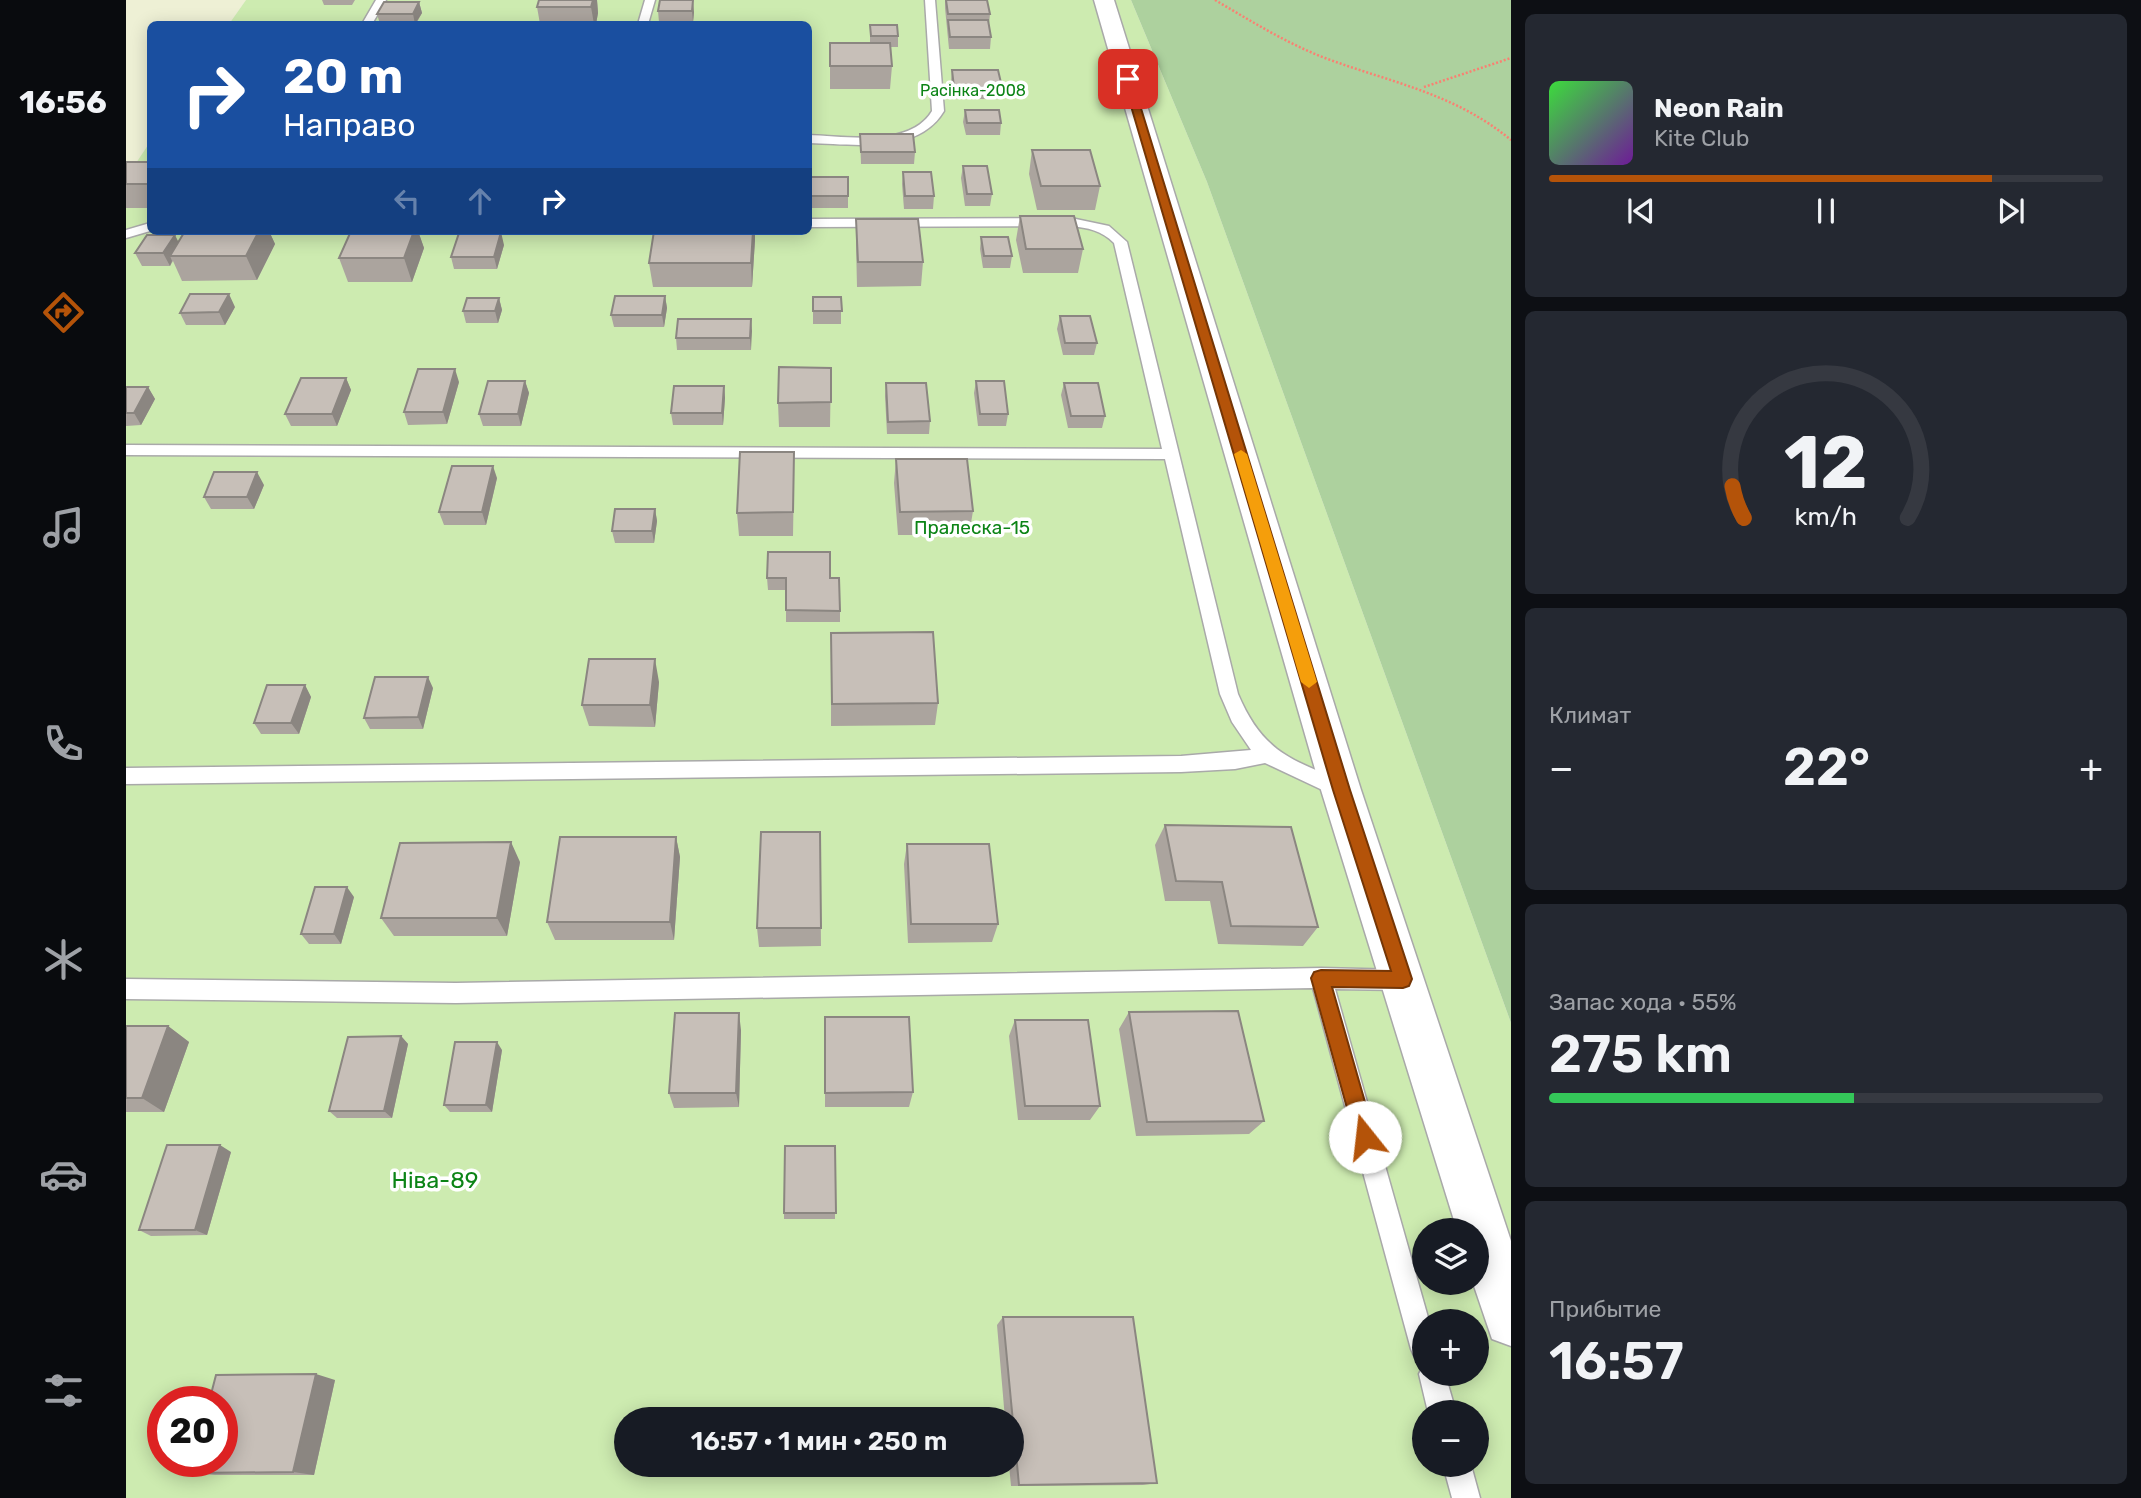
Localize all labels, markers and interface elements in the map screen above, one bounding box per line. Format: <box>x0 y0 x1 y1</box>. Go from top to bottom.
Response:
text: 20 m <box>283 47 404 105</box>
icon: right <box>168 49 259 140</box>
pin <box>1098 49 1158 109</box>
icon: arrive <box>1109 60 1147 98</box>
park label: Расінка-2008 <box>920 81 1026 100</box>
text: 16:56 <box>19 83 107 121</box>
text: Neon Rain <box>1654 93 1784 124</box>
text: Направо <box>283 106 416 144</box>
text: Kite Club <box>1654 124 1749 152</box>
icon: left <box>388 182 426 220</box>
icon: ahead <box>461 182 499 220</box>
icon: right <box>534 182 572 220</box>
icon: previous <box>1622 192 1660 230</box>
icon: pause <box>1807 192 1845 230</box>
icon: next <box>1992 192 2030 230</box>
icon: directions <box>39 288 88 337</box>
text: 12 <box>1784 421 1868 507</box>
text: km/h <box>1795 502 1857 531</box>
icon: music <box>39 503 88 552</box>
park label: Пралеска-15 <box>914 516 1030 539</box>
text: Климат <box>1549 701 1631 729</box>
icon: phone <box>39 719 88 768</box>
text: 22° <box>1783 736 1870 798</box>
text: − <box>1549 745 1574 791</box>
text: + <box>2079 745 2103 791</box>
icon: climate <box>39 935 88 984</box>
text: Запас хода · 55% <box>1549 988 1736 1016</box>
text: 275 km <box>1549 1023 1732 1085</box>
position arrow <box>1328 1100 1402 1174</box>
icon: car <box>39 1150 88 1199</box>
park label: Ніва-89 <box>392 1166 479 1194</box>
map controls <box>1412 1218 1489 1477</box>
button: layers <box>1412 1218 1489 1295</box>
text: Прибытие <box>1549 1295 1661 1323</box>
button: + <box>1412 1309 1489 1386</box>
text: 16:57 <box>1549 1330 1684 1392</box>
icon: filters <box>39 1366 88 1415</box>
speed limit sign: 20 <box>147 1386 238 1477</box>
button: − <box>1412 1400 1489 1477</box>
text: 16:57 · 1 мин · 250 m <box>691 1426 947 1457</box>

